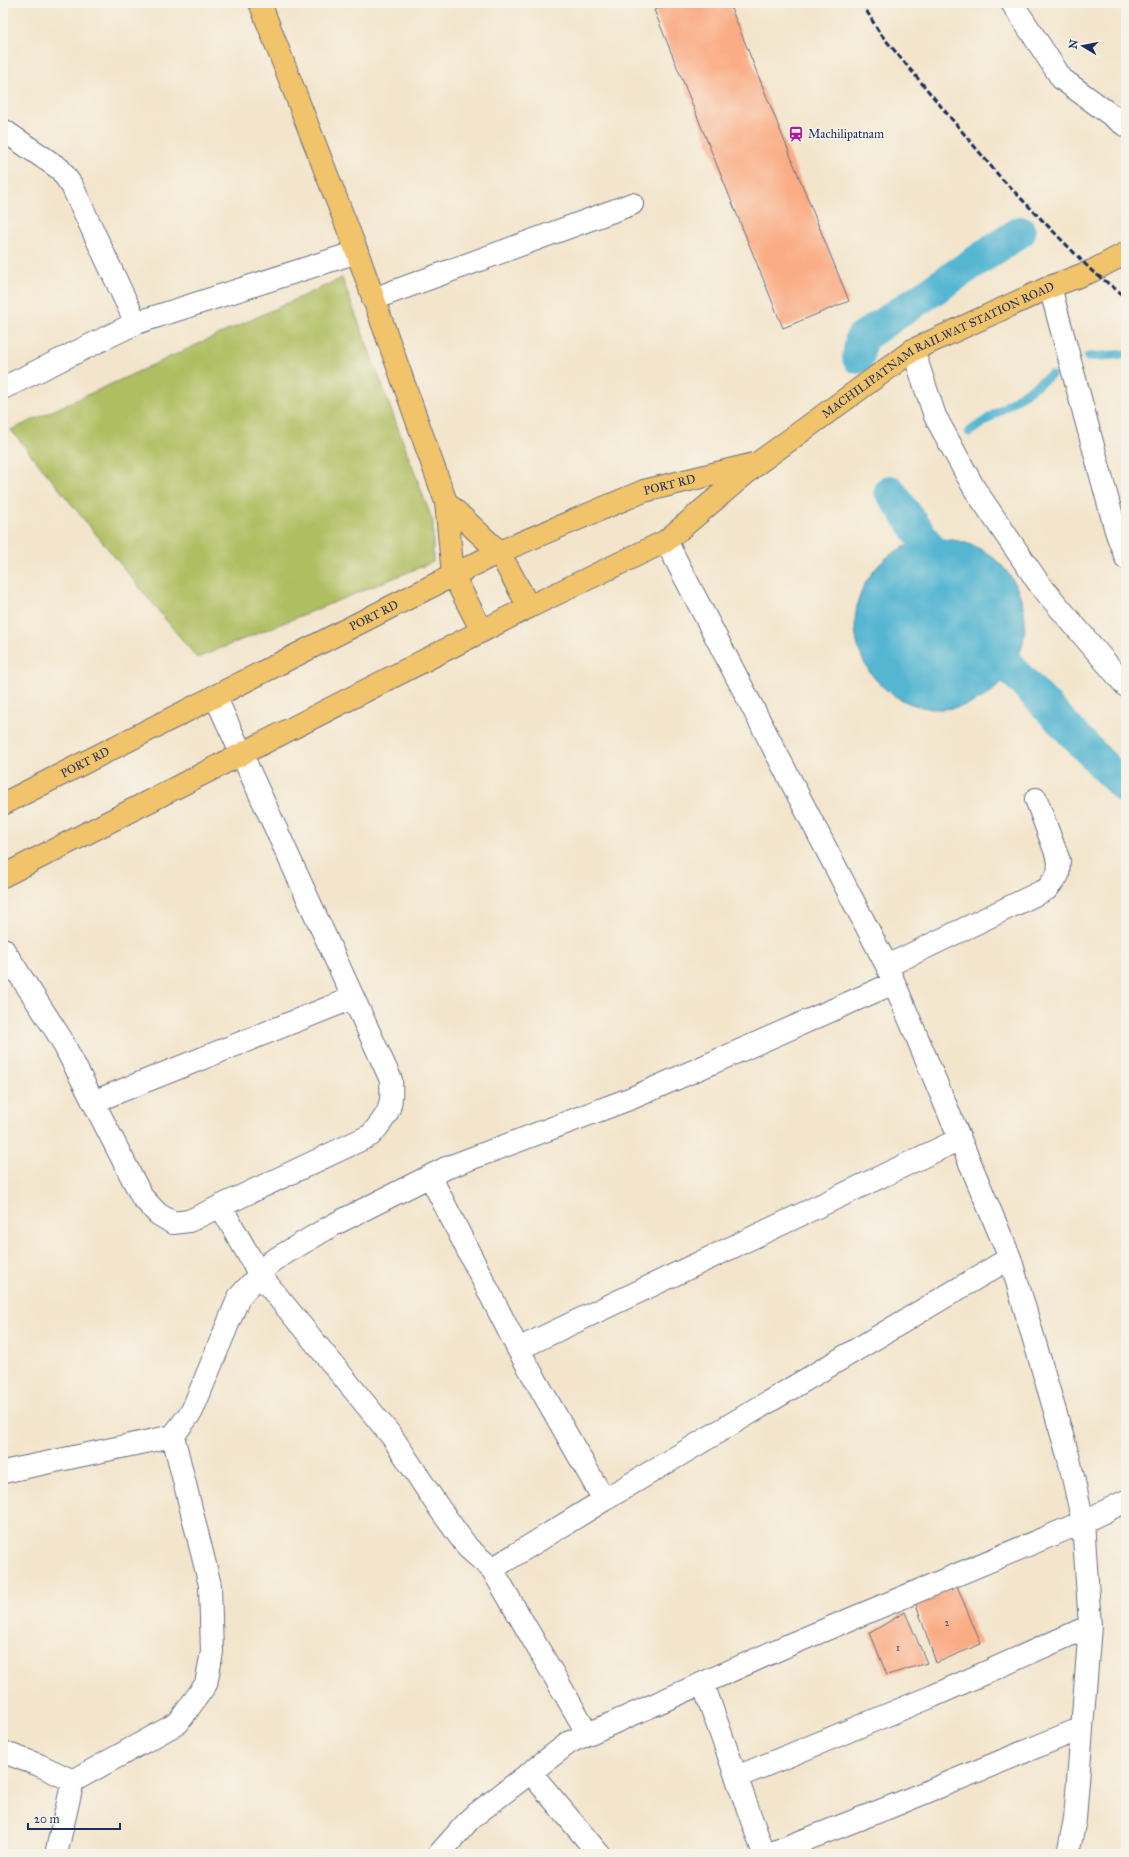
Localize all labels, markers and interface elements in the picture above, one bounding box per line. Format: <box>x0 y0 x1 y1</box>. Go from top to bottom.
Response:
north arrow <box>1063 26 1103 66</box>
text: N <box>1066 38 1081 50</box>
station icon: Machilipatnam <box>787 125 805 143</box>
place label: Machilipatnam <box>808 127 884 141</box>
street label: MACHILIPATNAM RAILWAT STATION ROAD <box>819 279 1056 421</box>
street label: PORT RD <box>642 472 697 498</box>
street label: PORT RD <box>347 597 401 634</box>
street label: PORT RD <box>58 744 112 781</box>
house number: 2 <box>945 1617 950 1629</box>
house number: 1 <box>896 1642 900 1654</box>
scale bar <box>28 1805 120 1831</box>
text: 20 m <box>34 1812 60 1826</box>

